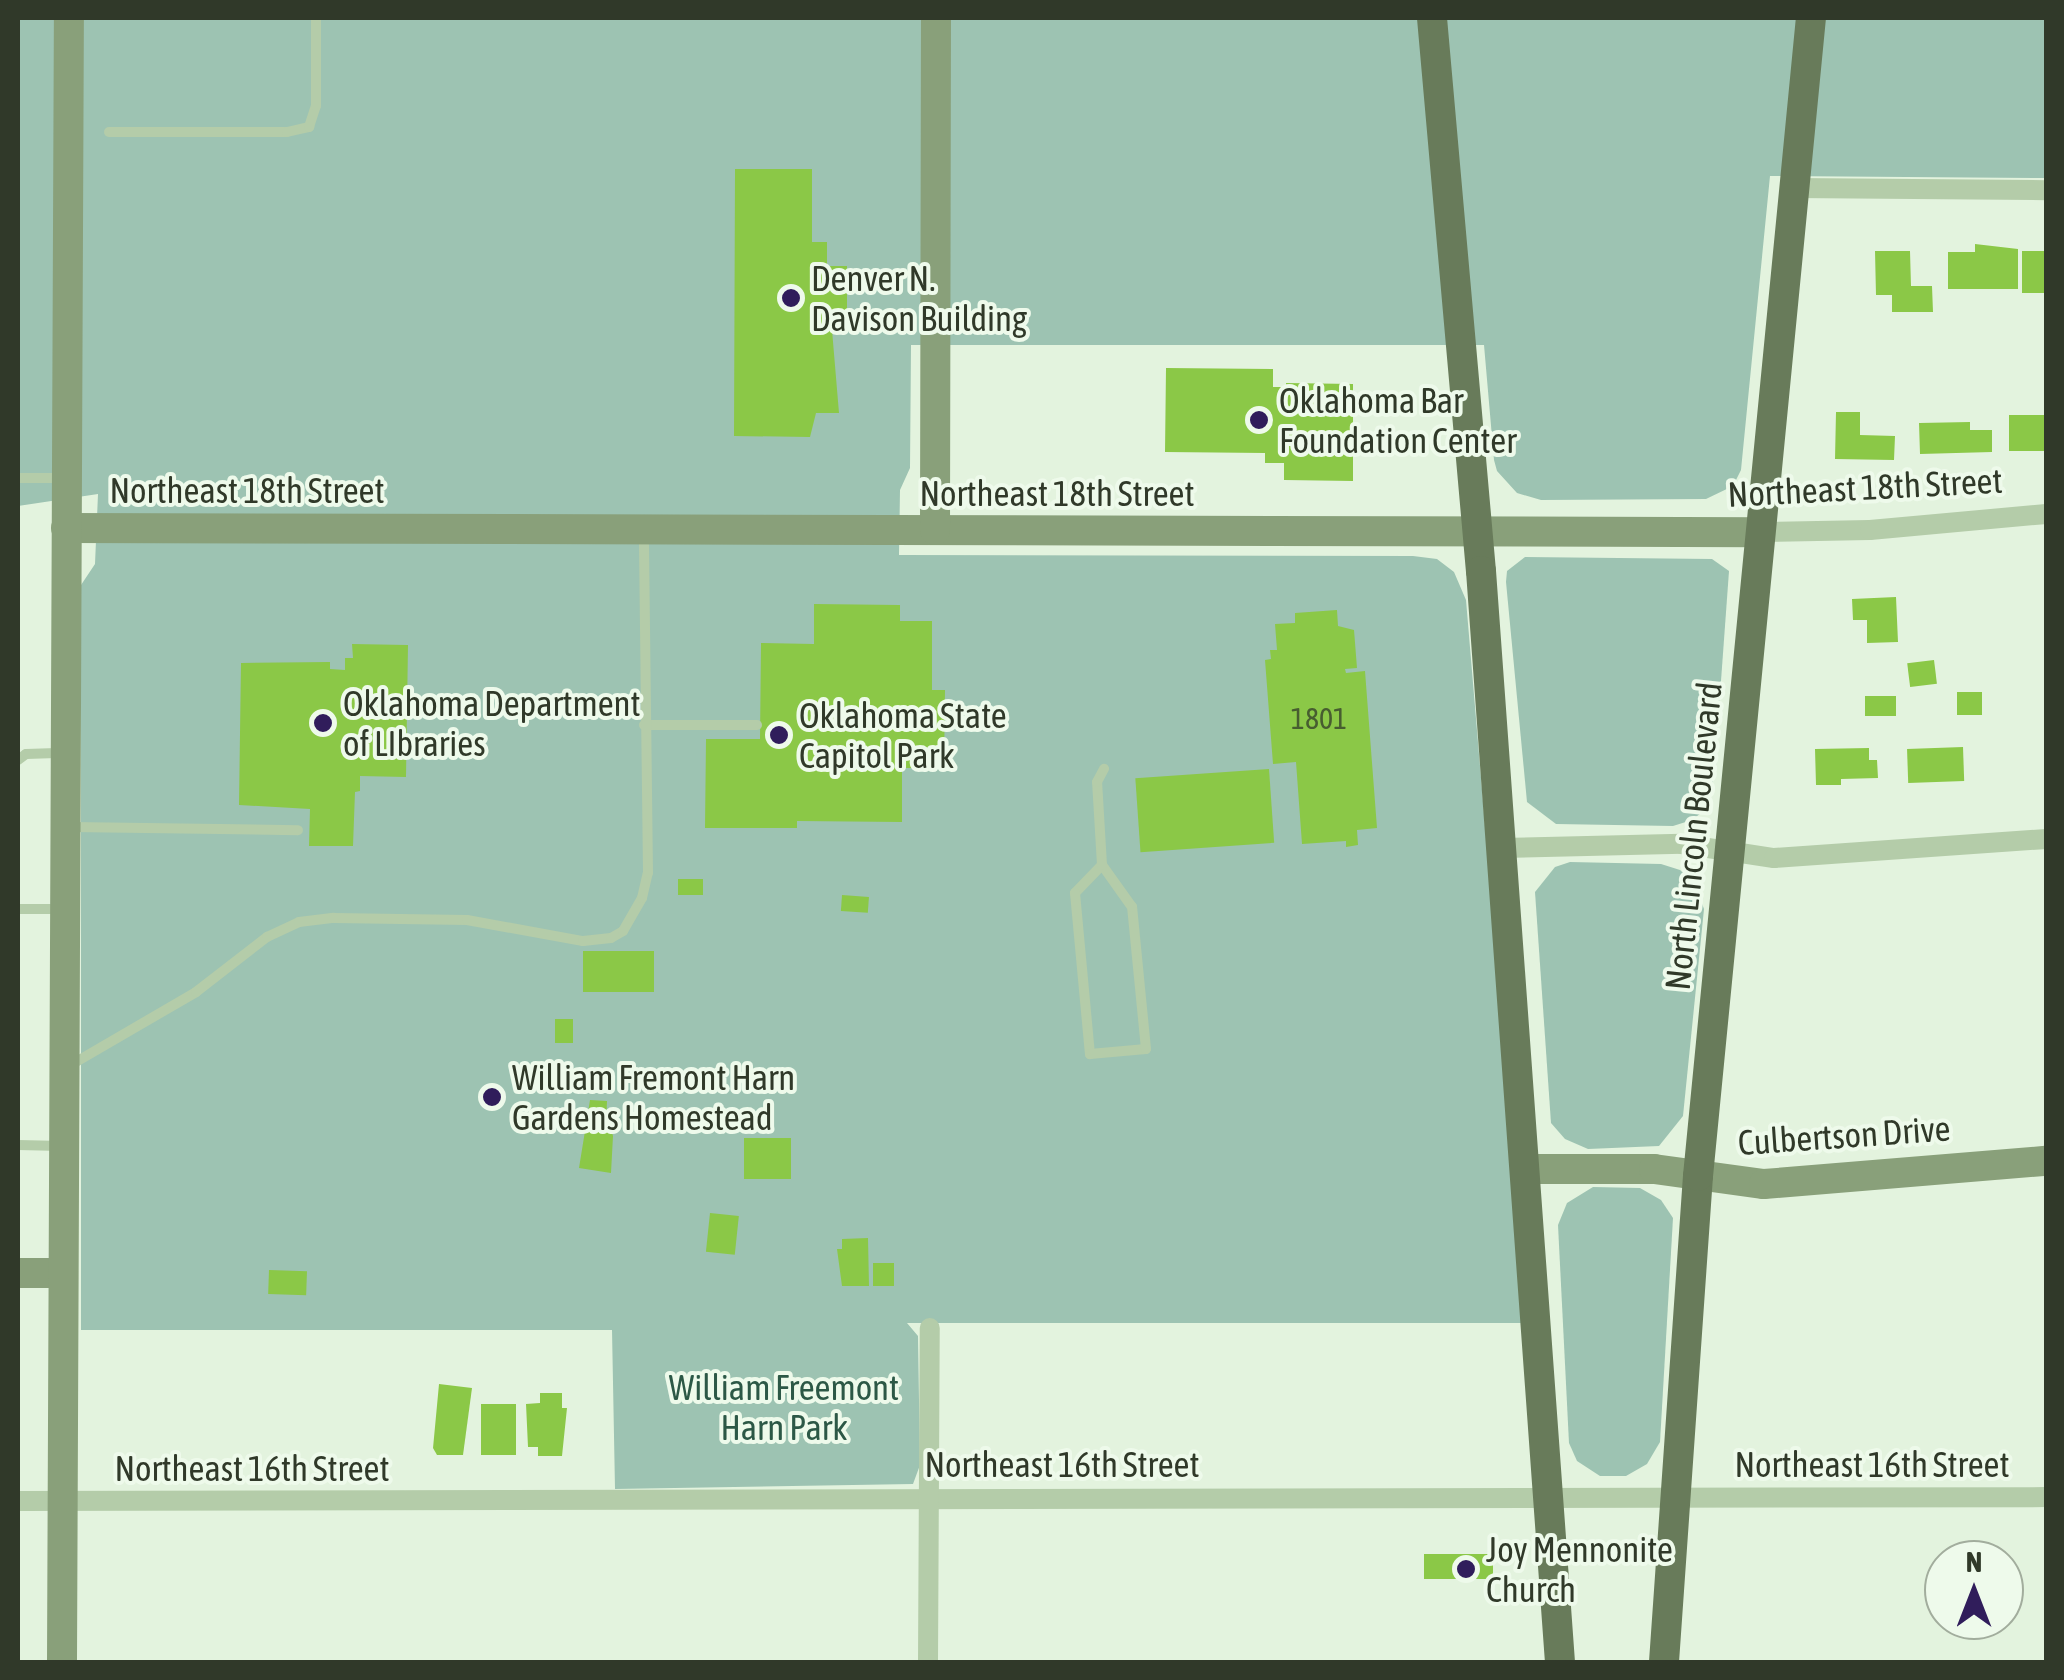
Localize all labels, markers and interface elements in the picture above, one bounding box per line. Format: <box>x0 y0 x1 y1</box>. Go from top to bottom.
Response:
place label: Denver N. Davison Building <box>811 257 1027 339</box>
marker: Denver N. Davison Building <box>780 287 802 309</box>
place label: Oklahoma Bar Foundation Center <box>1279 379 1517 461</box>
marker: Oklahoma Bar Foundation Center <box>1248 409 1270 431</box>
street label: Northeast 18th Street <box>1727 459 2003 515</box>
street label: Northeast 18th Street <box>109 469 385 511</box>
street label: Northeast 18th Street <box>919 472 1195 514</box>
street label: North Lincoln Boulevard <box>1656 680 1730 992</box>
place label: Oklahoma Department of LIbraries <box>343 682 641 764</box>
place label: Oklahoma State Capitol Park <box>799 694 1007 776</box>
house number: 1801 <box>1291 700 1347 736</box>
marker: Oklahoma Department of LIbraries <box>312 712 334 734</box>
marker: Oklahoma State Capitol Park <box>768 724 790 746</box>
place label: William Fremont Harn Gardens Homestead <box>512 1056 795 1138</box>
marker: William Fremont Harn Gardens Homestead <box>481 1086 503 1108</box>
street label: Culbertson Drive <box>1736 1107 1952 1163</box>
park label: William Freemont Harn Park <box>669 1366 899 1448</box>
street label: Northeast 16th Street <box>924 1443 1200 1485</box>
street label: Northeast 16th Street <box>1734 1443 2010 1485</box>
street label: Northeast 16th Street <box>114 1447 390 1489</box>
place label: Joy Mennonite Church <box>1486 1528 1673 1610</box>
north arrow <box>1924 1540 2024 1640</box>
text: N <box>1966 1546 1982 1578</box>
marker: Joy Mennonite Church <box>1455 1558 1477 1580</box>

